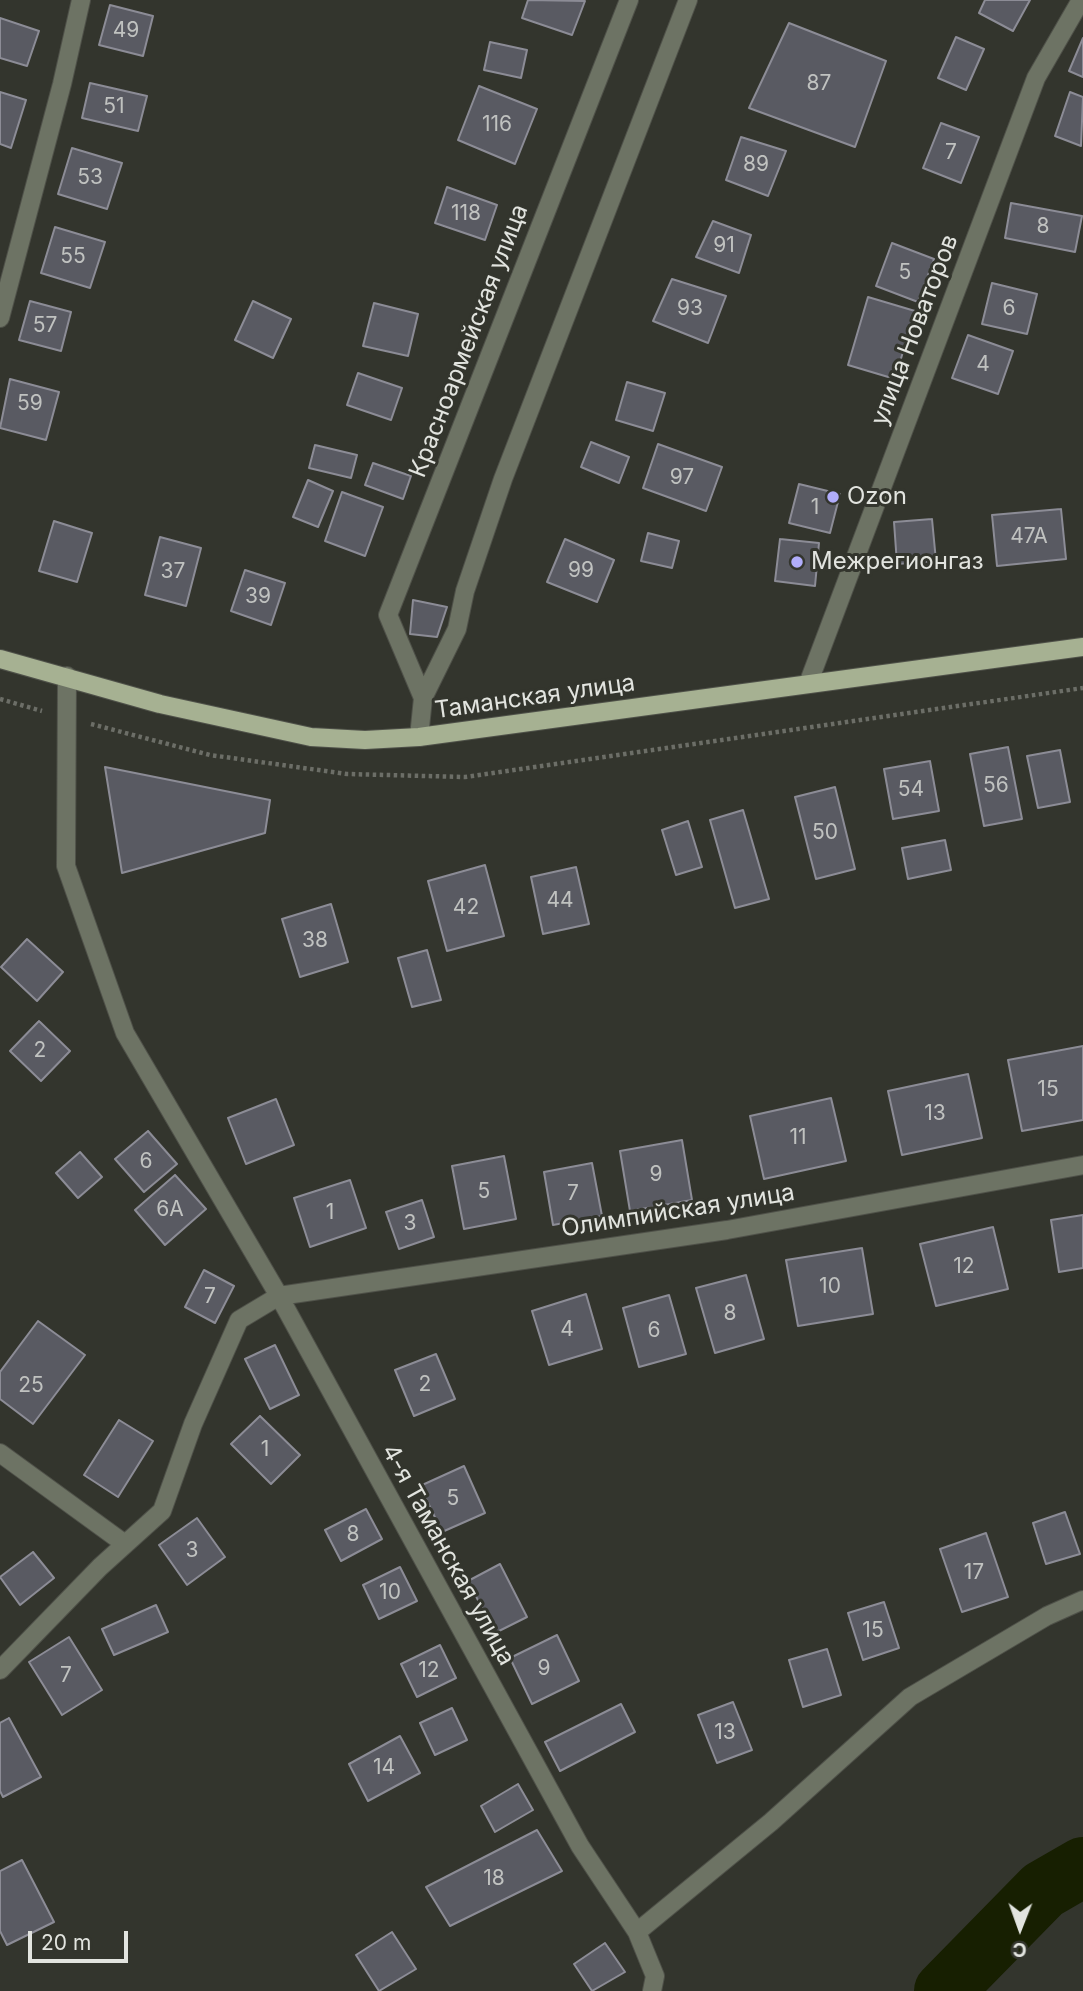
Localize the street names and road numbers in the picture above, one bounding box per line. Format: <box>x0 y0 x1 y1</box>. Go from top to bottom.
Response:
street label: Красноармейская улица <box>404 200 534 482</box>
street label: улица Новаторов <box>865 231 965 429</box>
street label: Таманская улица <box>433 669 637 725</box>
street label: Олимпийская улица <box>559 1178 797 1244</box>
street label: 4-я Таманская улица <box>375 1439 521 1671</box>

